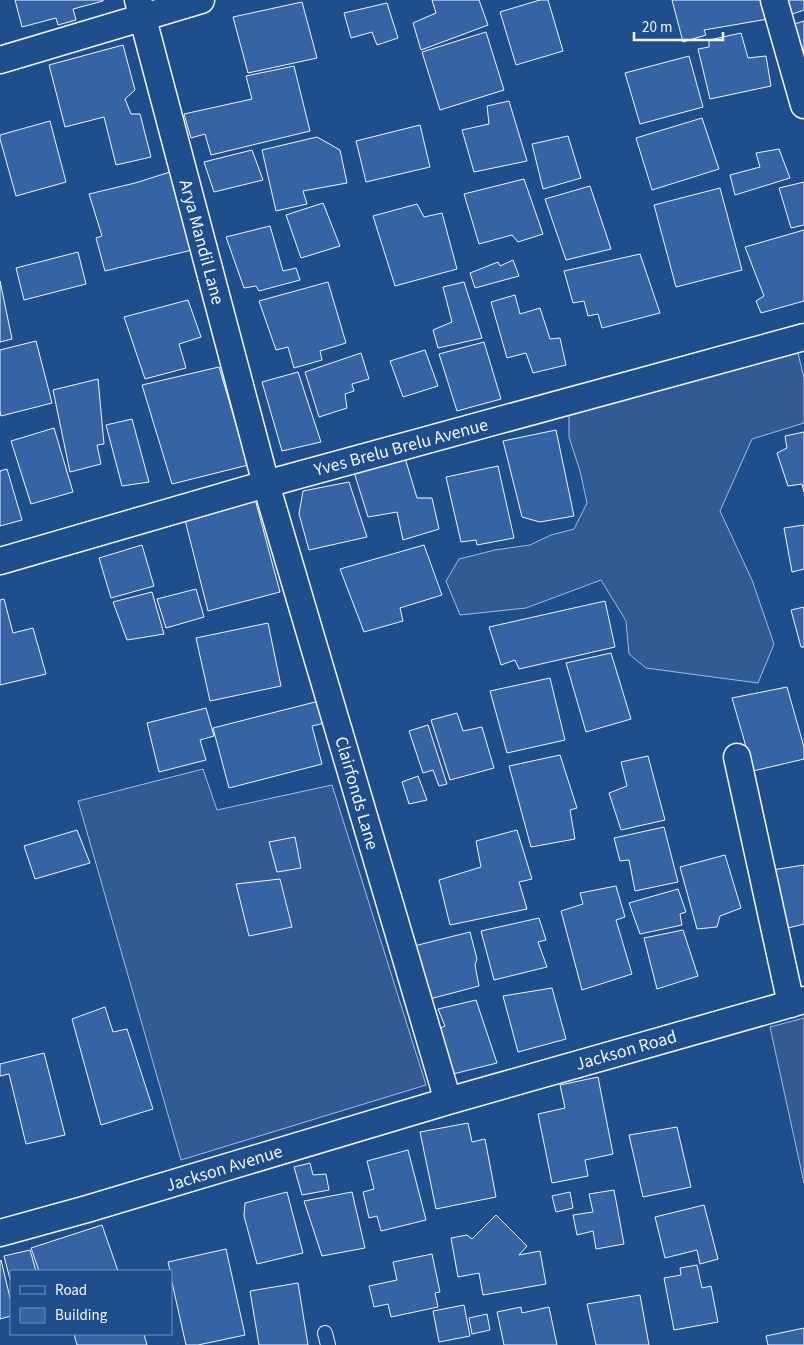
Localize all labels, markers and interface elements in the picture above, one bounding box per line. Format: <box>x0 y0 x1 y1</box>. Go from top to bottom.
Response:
scale bar <box>634 10 723 42</box>
text: 20 m <box>642 17 672 38</box>
street label: Arya Mandil Lane <box>173 177 230 307</box>
street label: Yves Brelu Brelu Avenue <box>310 412 491 483</box>
street label: Clairfonds Lane <box>328 733 385 853</box>
street label: Jackson Road <box>573 1024 680 1077</box>
street label: Jackson Avenue <box>163 1139 286 1198</box>
legend <box>10 1270 172 1335</box>
text: Road <box>55 1280 87 1301</box>
text: Building <box>55 1305 108 1326</box>

